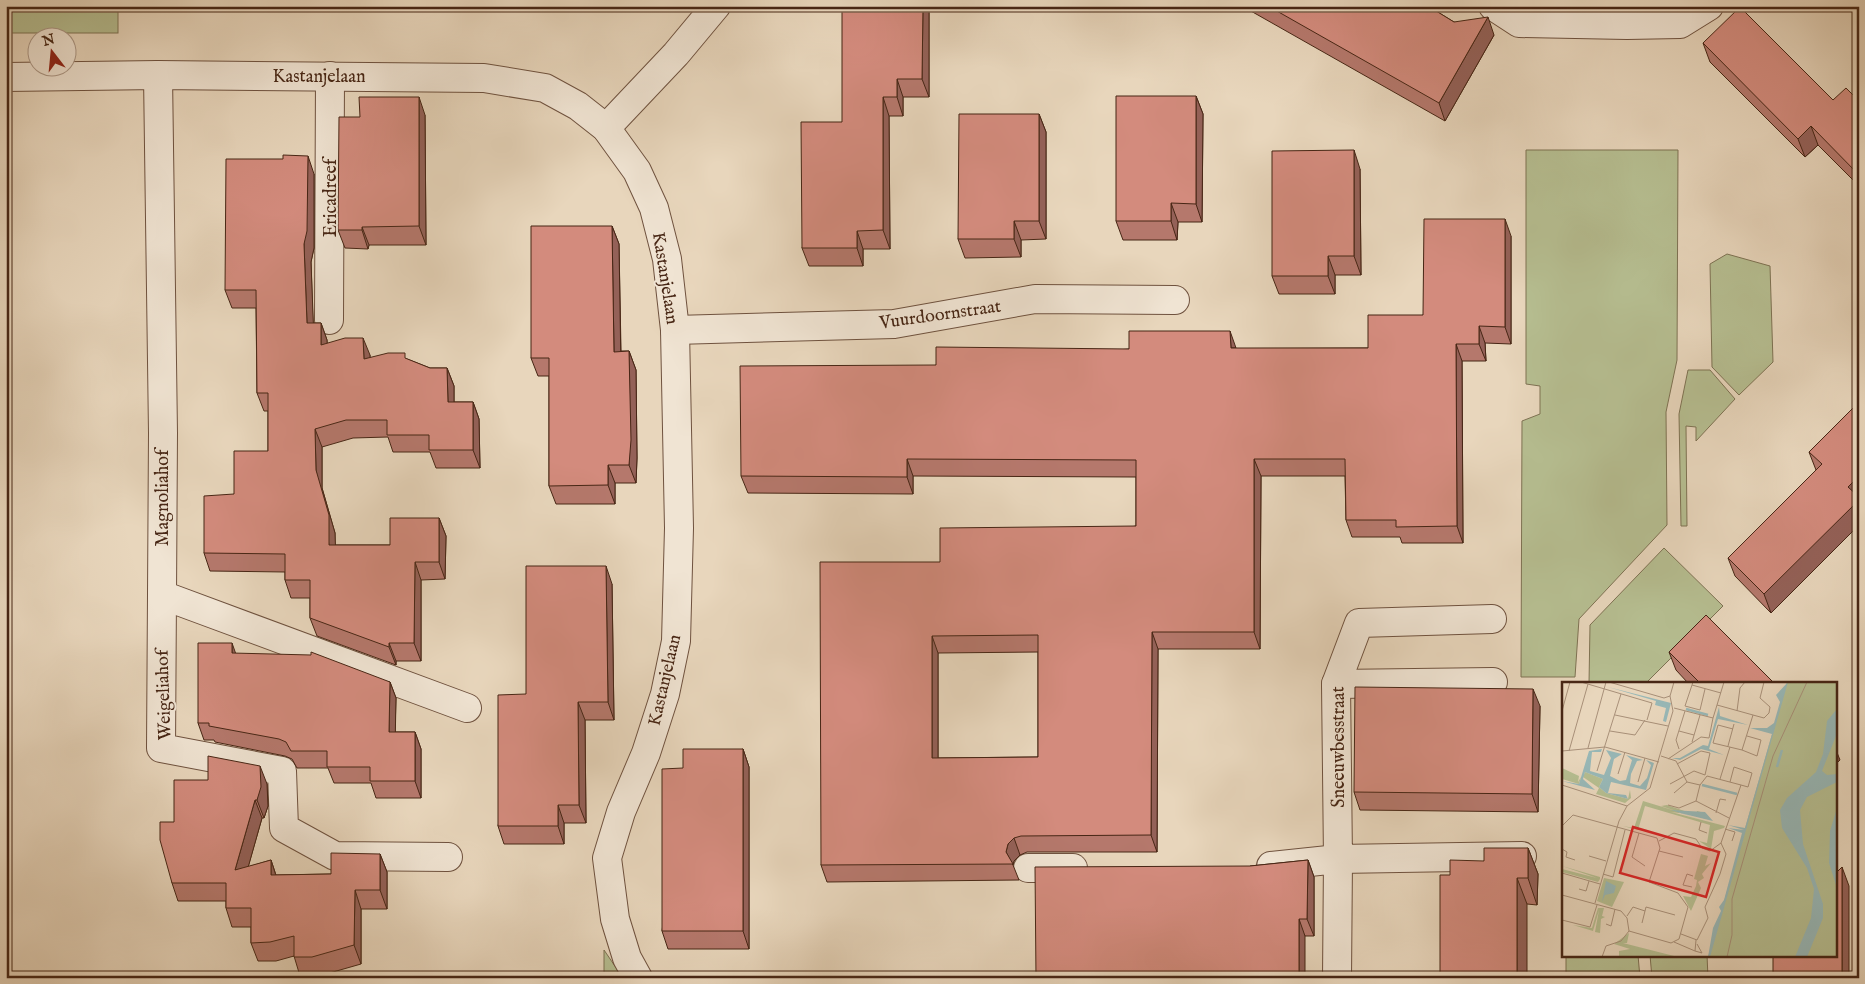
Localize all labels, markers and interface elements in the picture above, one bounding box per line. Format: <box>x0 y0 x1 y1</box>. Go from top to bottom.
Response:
north arrow <box>28 28 78 78</box>
text: N <box>39 30 57 51</box>
street label: Kastanjelaan <box>272 66 366 89</box>
street label: Ericadreef <box>320 155 343 237</box>
street label: Kastanjelaan <box>646 230 683 326</box>
street label: Vuurdoornstraat <box>877 296 1003 336</box>
street label: Magnoliahof <box>152 446 175 546</box>
street label: Kastanjelaan <box>644 632 687 728</box>
street label: Weigeliahof <box>151 646 178 741</box>
inset map <box>1562 682 1838 956</box>
street label: Sneeuwbesstraat <box>1328 686 1351 808</box>

